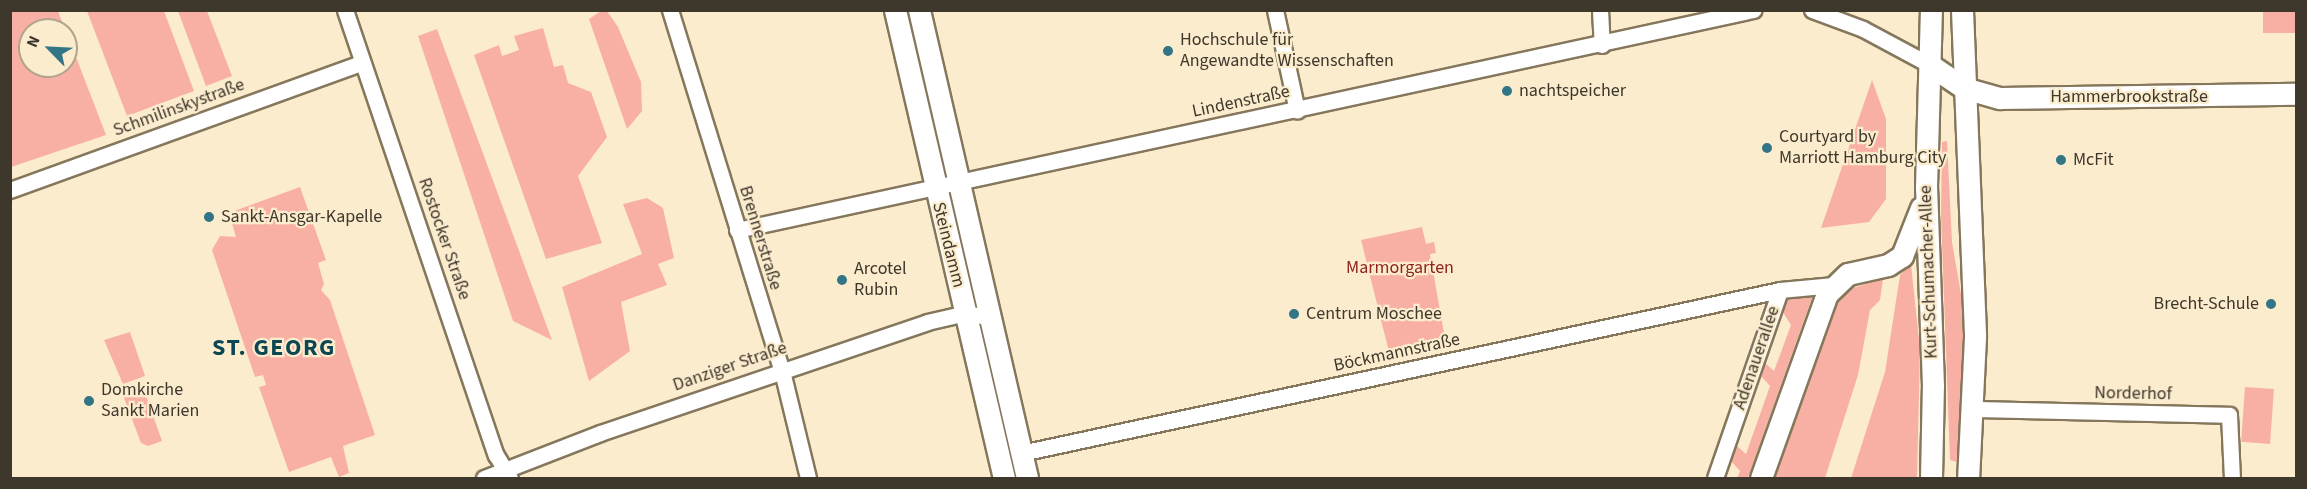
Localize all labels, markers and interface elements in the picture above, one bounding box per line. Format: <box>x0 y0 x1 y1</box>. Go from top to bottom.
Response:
north arrow <box>18 18 78 78</box>
place label: Hochschule für Angewandte Wissenschaften <box>1180 30 1394 72</box>
text: N <box>21 32 46 51</box>
marker: Hochschule für Angewandte Wissenschaften <box>1161 44 1175 58</box>
street label: Schmilinskystraße <box>110 74 248 142</box>
place label: nachtspeicher <box>1519 80 1626 102</box>
street label: Lindenstraße <box>1190 81 1292 123</box>
marker: nachtspeicher <box>1500 84 1514 98</box>
street label: Hammerbrookstraße <box>2050 86 2208 108</box>
place label: Courtyard by Marriott Hamburg City <box>1779 127 1946 170</box>
marker: Courtyard by Marriott Hamburg City <box>1760 141 1774 155</box>
place label: McFit <box>2073 149 2114 171</box>
marker: McFit <box>2054 153 2068 167</box>
street label: Rostocker Straße <box>413 175 475 303</box>
street label: Brennerstraße <box>734 183 786 293</box>
street label: Kurt-Schumacher-Allee <box>1915 185 1943 359</box>
street label: Steindamm <box>927 200 969 290</box>
place label: Sankt-Ansgar-Kapelle <box>221 206 382 228</box>
marker: Sankt-Ansgar-Kapelle <box>202 210 216 224</box>
park label: Marmorgarten <box>1346 257 1454 279</box>
place label: Arcotel Rubin <box>854 259 906 302</box>
marker: Arcotel Rubin <box>835 273 849 287</box>
place label: Brecht-Schule <box>2154 293 2259 315</box>
marker: Brecht-Schule <box>2264 297 2278 311</box>
place label: Centrum Moschee <box>1306 303 1442 325</box>
street label: Adenauerallee <box>1729 303 1785 413</box>
marker: Centrum Moschee <box>1287 307 1301 321</box>
street label: Böckmannstraße <box>1332 329 1462 377</box>
district label: ST. GEORG <box>212 334 336 362</box>
street label: Danziger Straße <box>670 337 790 397</box>
place label: Domkirche Sankt Marien <box>101 380 199 422</box>
street label: Norderhof <box>2094 383 2172 405</box>
marker: Domkirche Sankt Marien <box>82 394 96 408</box>

